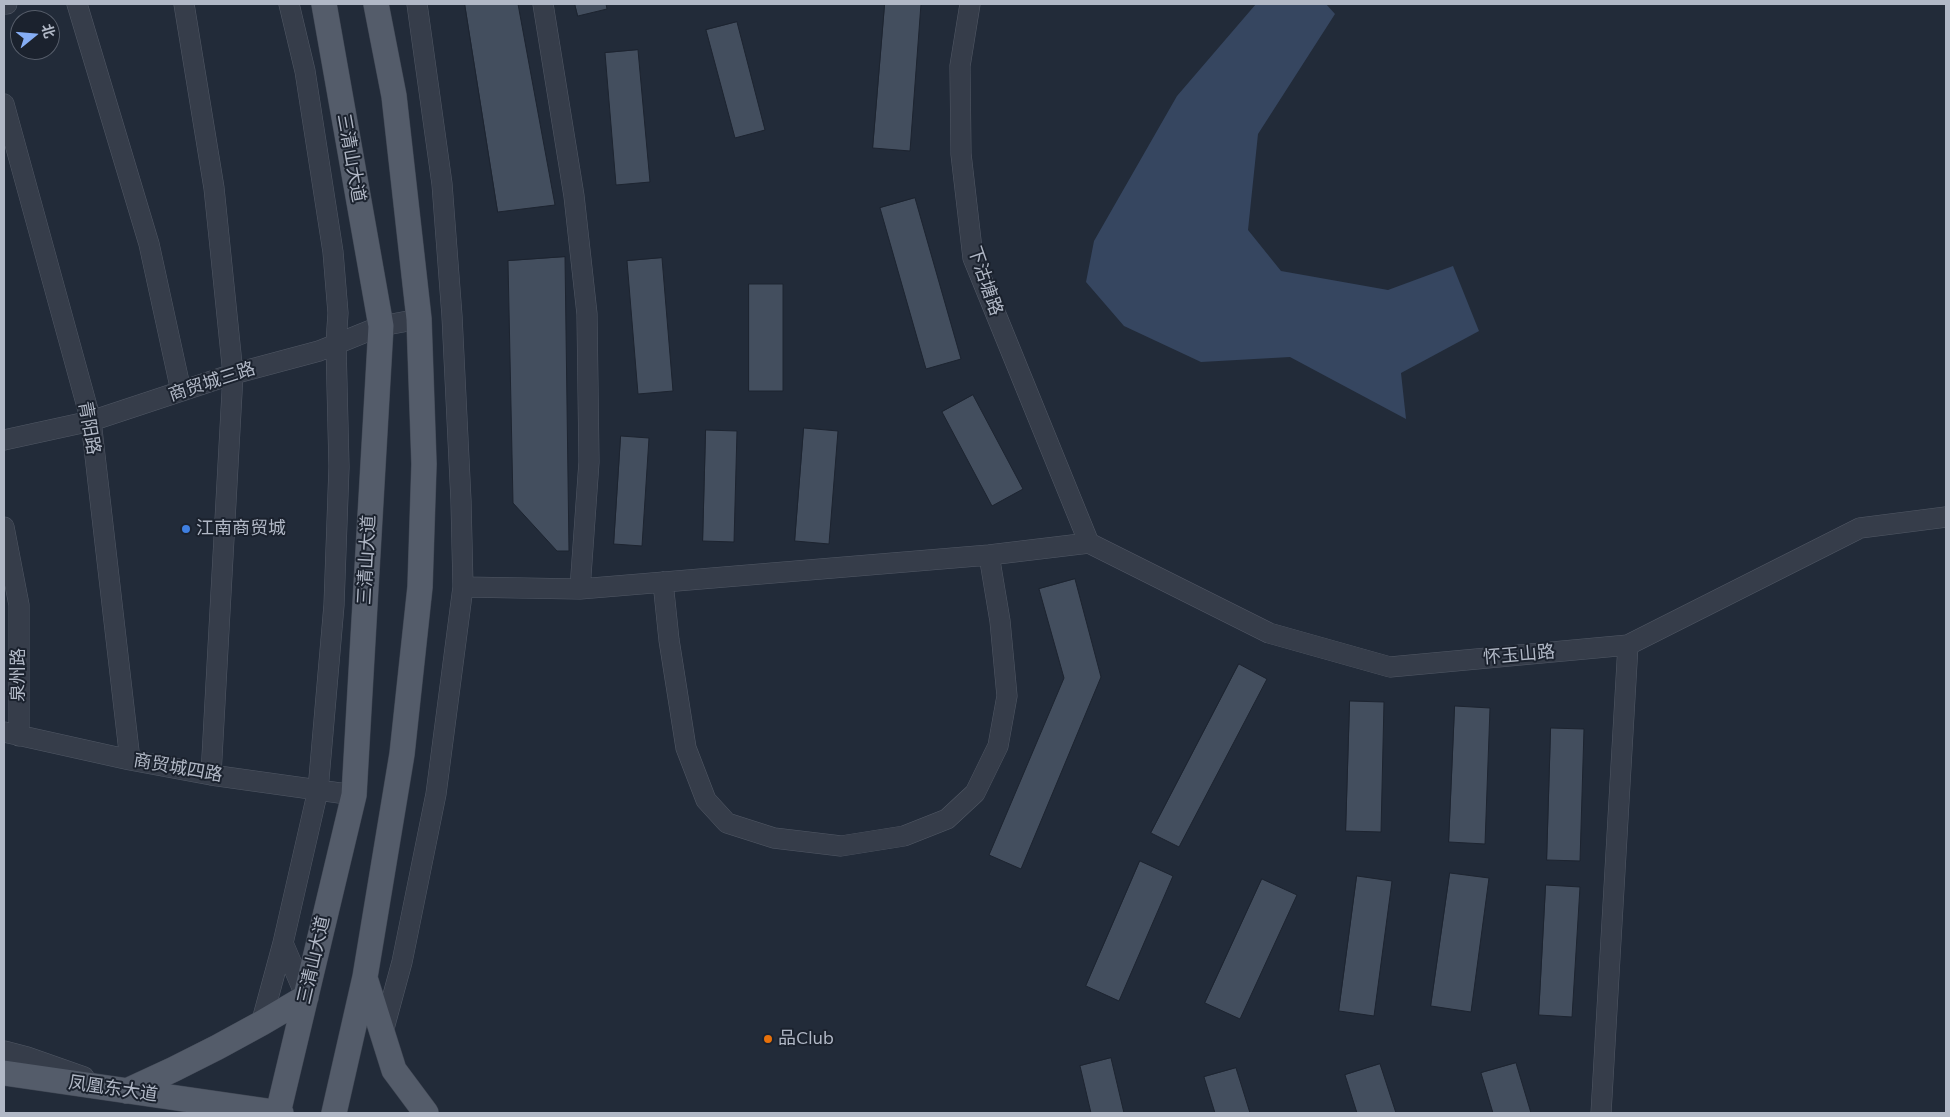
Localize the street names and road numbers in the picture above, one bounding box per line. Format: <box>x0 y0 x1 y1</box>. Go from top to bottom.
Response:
street label: 三清山大道 <box>333 112 369 204</box>
street label: 下沽塘路 <box>963 243 1007 319</box>
street label: 商贸城三路 <box>166 358 258 406</box>
street label: 青阳路 <box>74 400 104 456</box>
street label: 三清山大道 <box>354 514 380 606</box>
street label: 怀玉山路 <box>1482 641 1556 669</box>
street label: 泉州路 <box>8 648 30 702</box>
street label: 商贸城四路 <box>132 750 224 786</box>
street label: 三清山大道 <box>293 914 335 1006</box>
street label: 凤凰东大道 <box>67 1072 159 1106</box>

